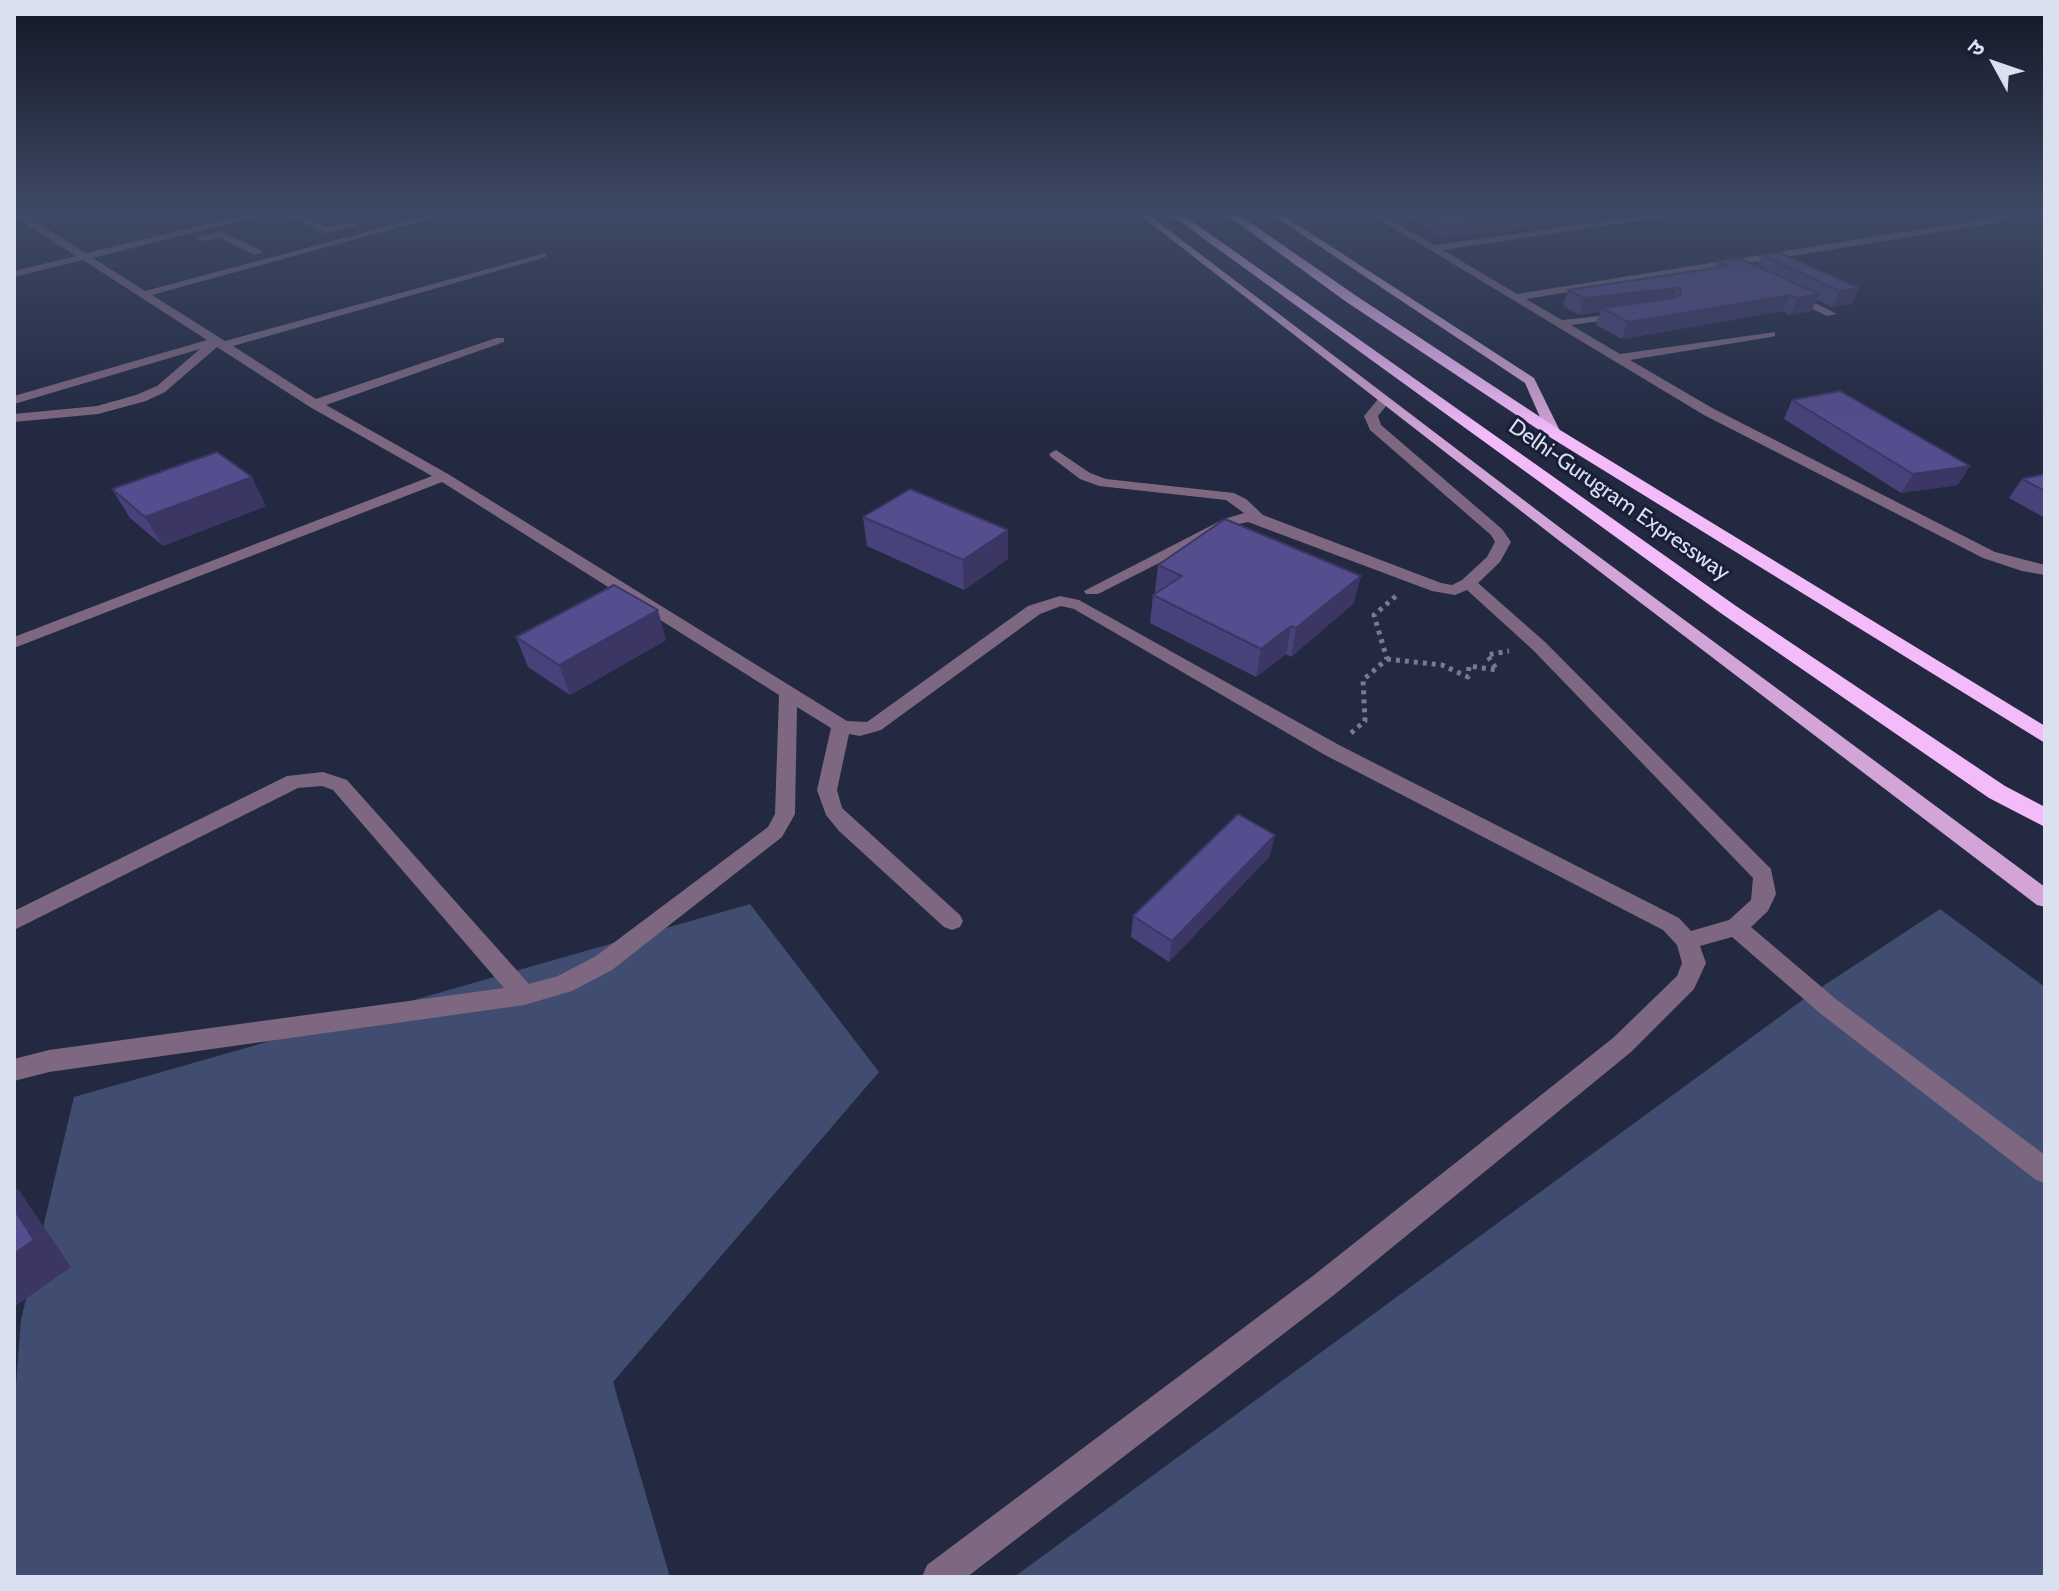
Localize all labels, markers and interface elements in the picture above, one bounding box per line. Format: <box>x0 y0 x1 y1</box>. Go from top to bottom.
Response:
north arrow <box>1955 24 2035 104</box>
text: उ <box>1962 35 1991 62</box>
street label: Delhi-Gurugram Expressway <box>1503 414 1735 586</box>

